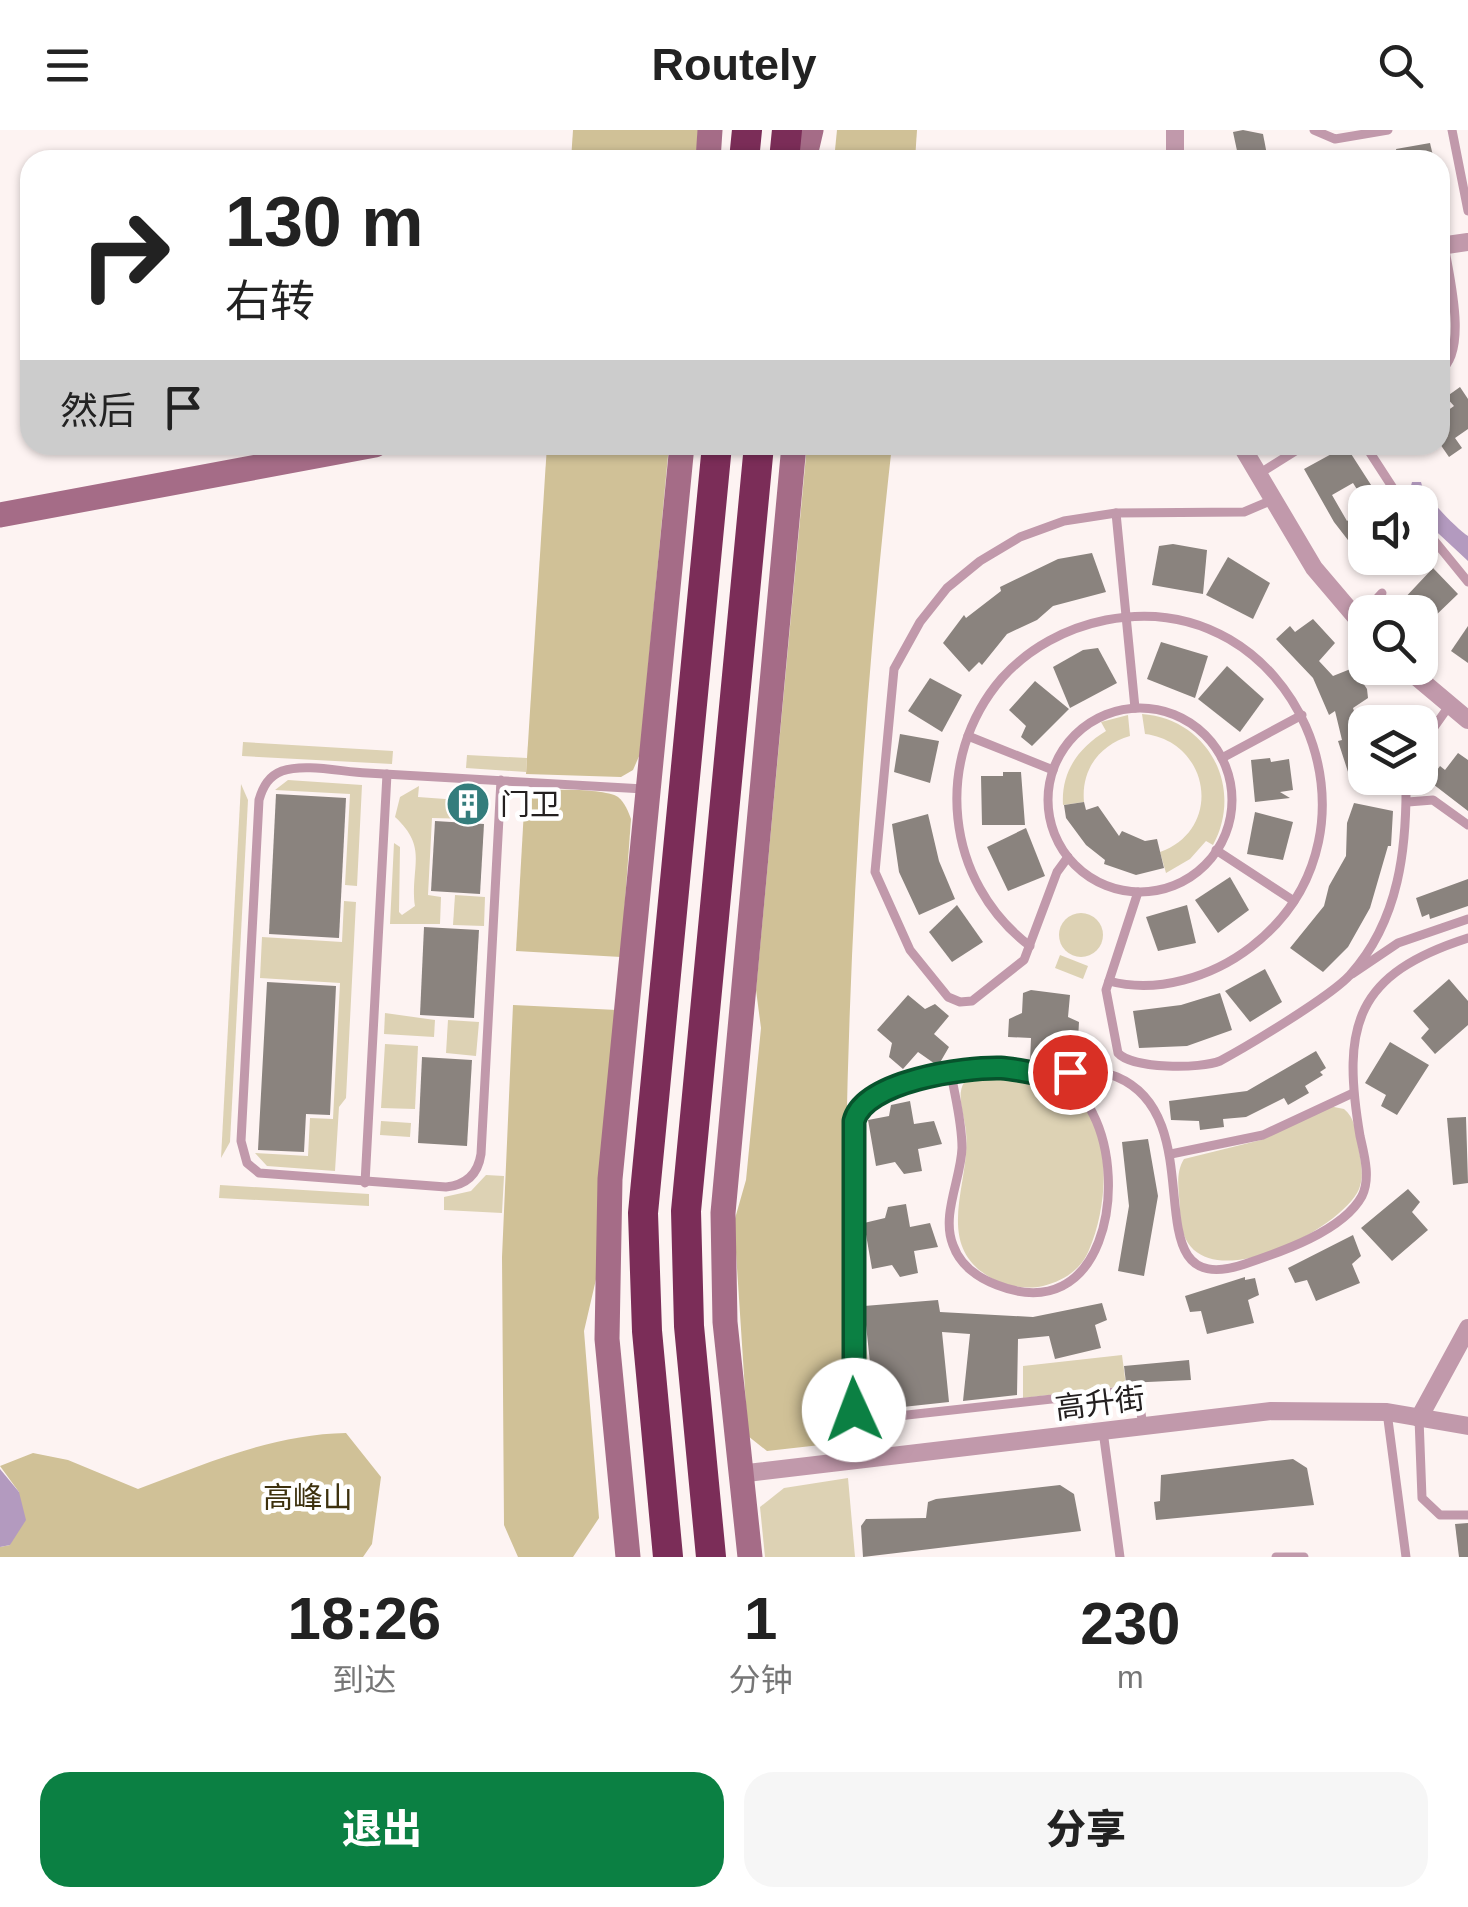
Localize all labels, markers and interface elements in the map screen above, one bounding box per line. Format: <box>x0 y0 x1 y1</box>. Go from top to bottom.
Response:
icon: menu <box>40 38 95 93</box>
icon: search <box>1373 38 1428 93</box>
text: Routely <box>651 39 817 90</box>
text: 130 m <box>225 183 423 261</box>
icon: right <box>60 190 190 320</box>
text: 右转 <box>225 276 315 327</box>
icon: arrive <box>156 380 211 435</box>
text: 然后 <box>60 390 136 432</box>
map controls <box>1348 485 1438 795</box>
button: sound <box>1348 485 1438 575</box>
button: search <box>1348 595 1438 685</box>
button: layers <box>1348 705 1438 795</box>
building icon: 门卫 <box>445 781 491 827</box>
place label: 门卫 <box>500 788 560 821</box>
pin <box>1028 1030 1113 1115</box>
icon: arrive <box>1043 1045 1098 1100</box>
position arrow <box>802 1358 906 1462</box>
street label: 高升街 <box>1053 1381 1147 1425</box>
park label: 高峰山 <box>263 1481 353 1514</box>
text: 18:26 <box>288 1585 441 1652</box>
text: 1 <box>744 1585 777 1652</box>
text: 230 <box>1080 1590 1180 1657</box>
text: m <box>1117 1659 1144 1695</box>
text: 到达 <box>332 1662 396 1698</box>
text: 分钟 <box>729 1662 793 1698</box>
button: 退出 <box>40 1772 724 1887</box>
button: 分享 <box>744 1772 1428 1887</box>

